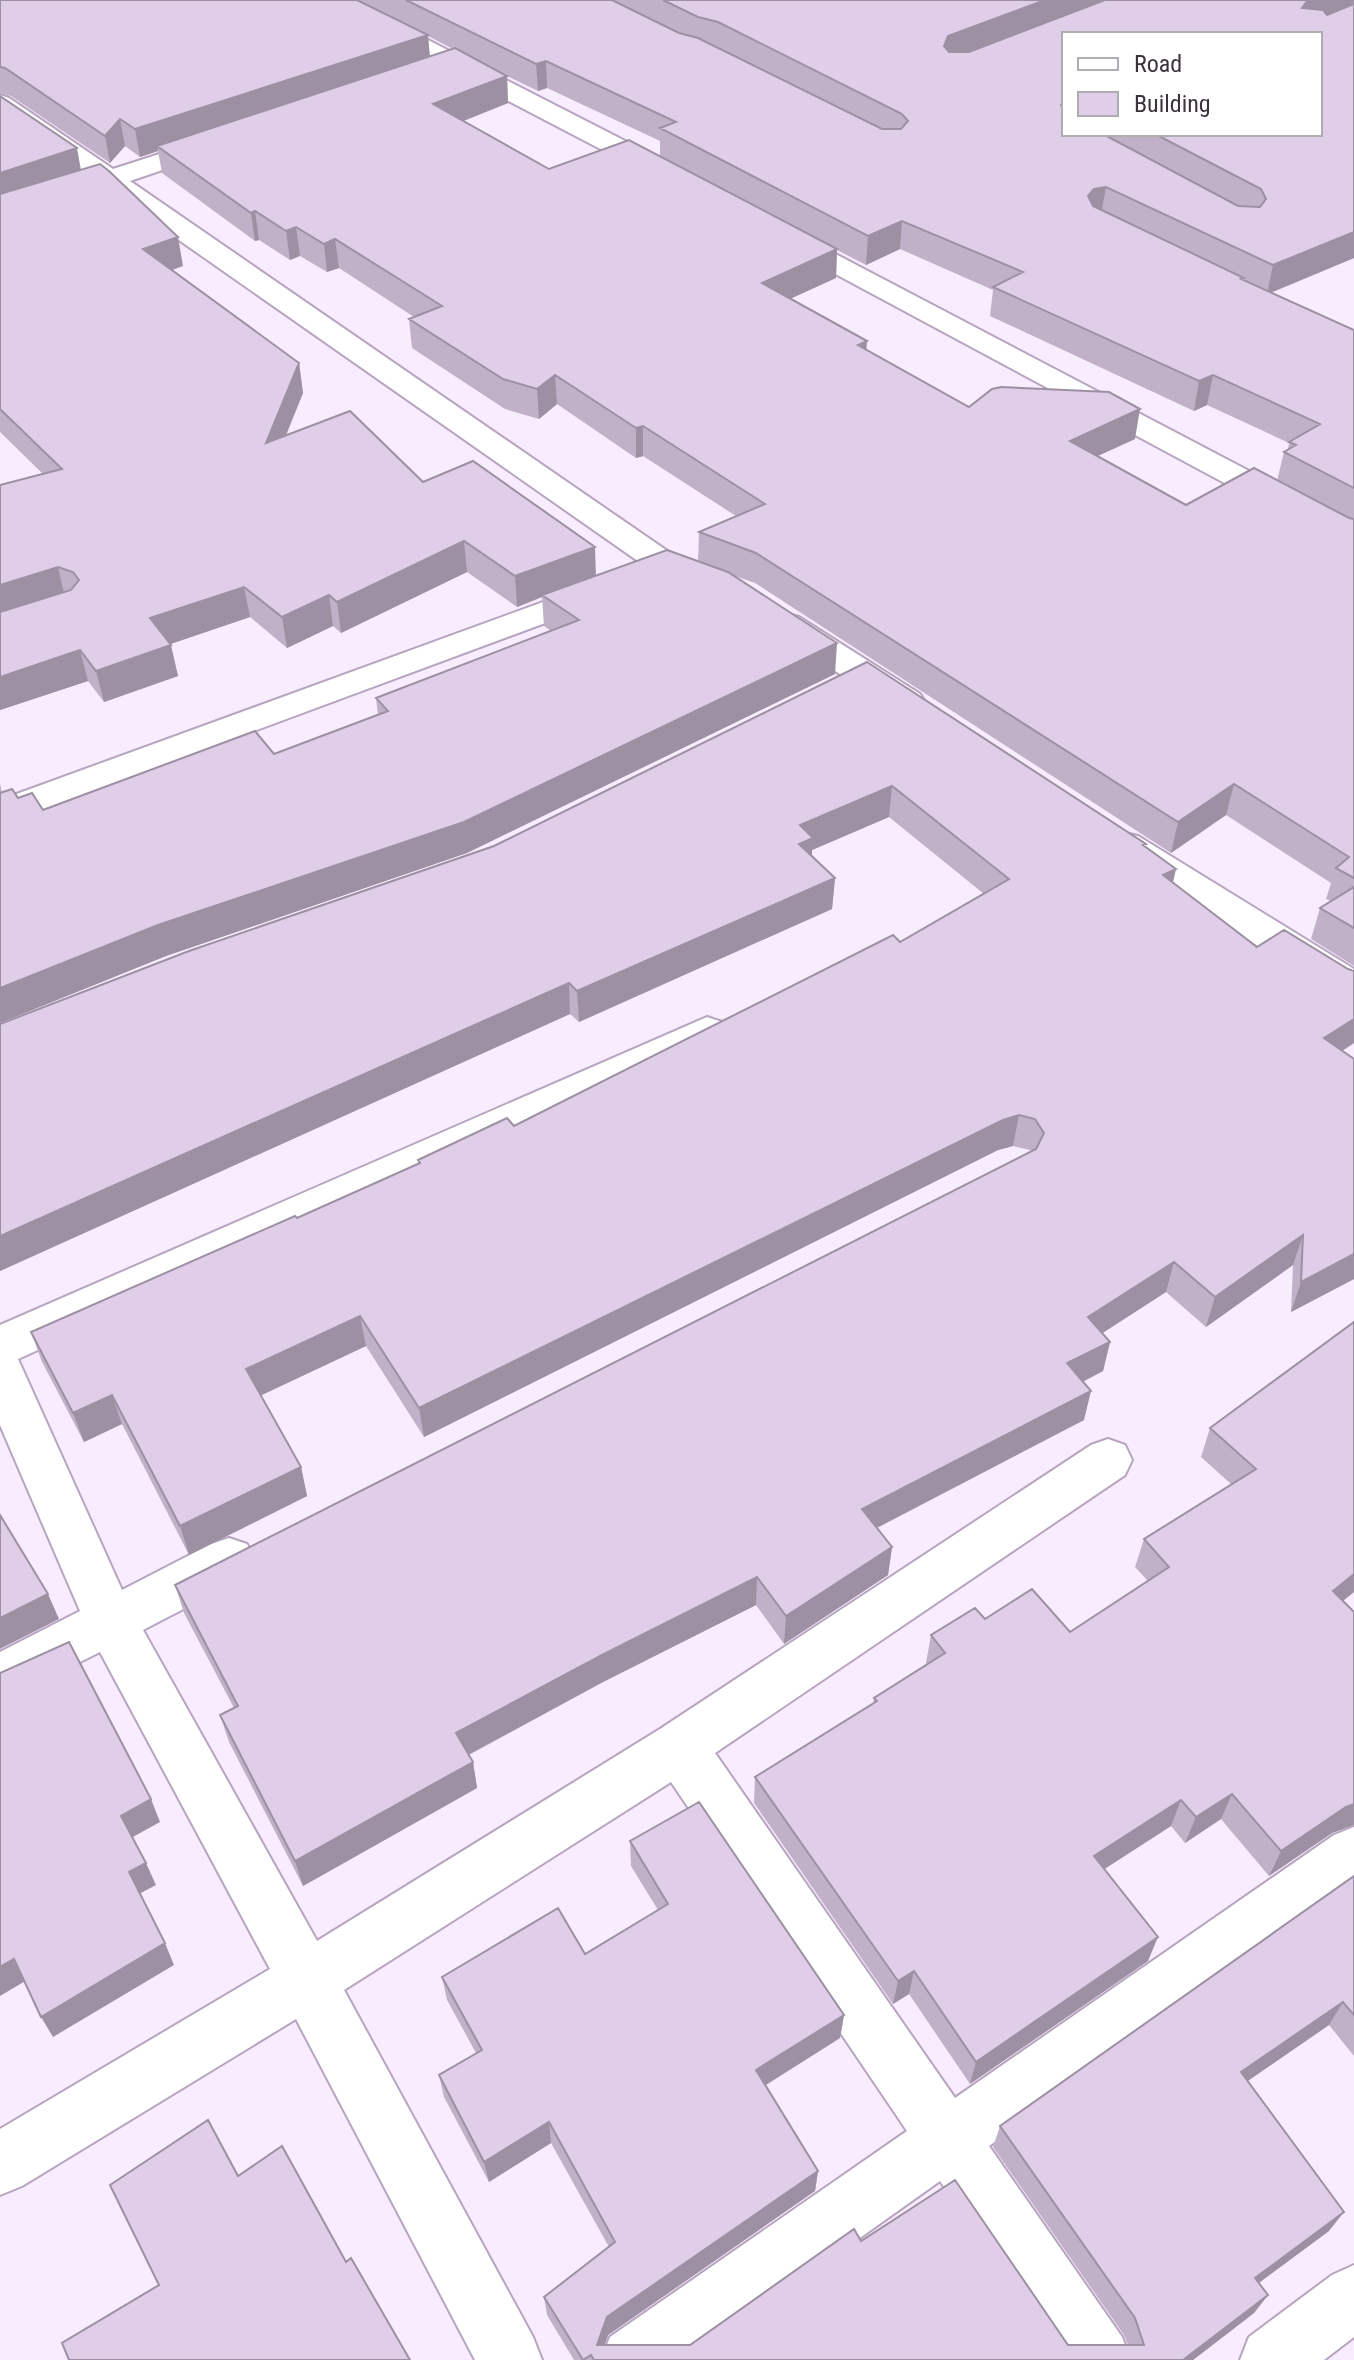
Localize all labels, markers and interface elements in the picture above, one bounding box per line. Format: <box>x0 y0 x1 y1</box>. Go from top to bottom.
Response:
legend <box>1062 32 1322 136</box>
text: Road <box>1134 50 1182 78</box>
text: Building <box>1134 90 1211 118</box>

